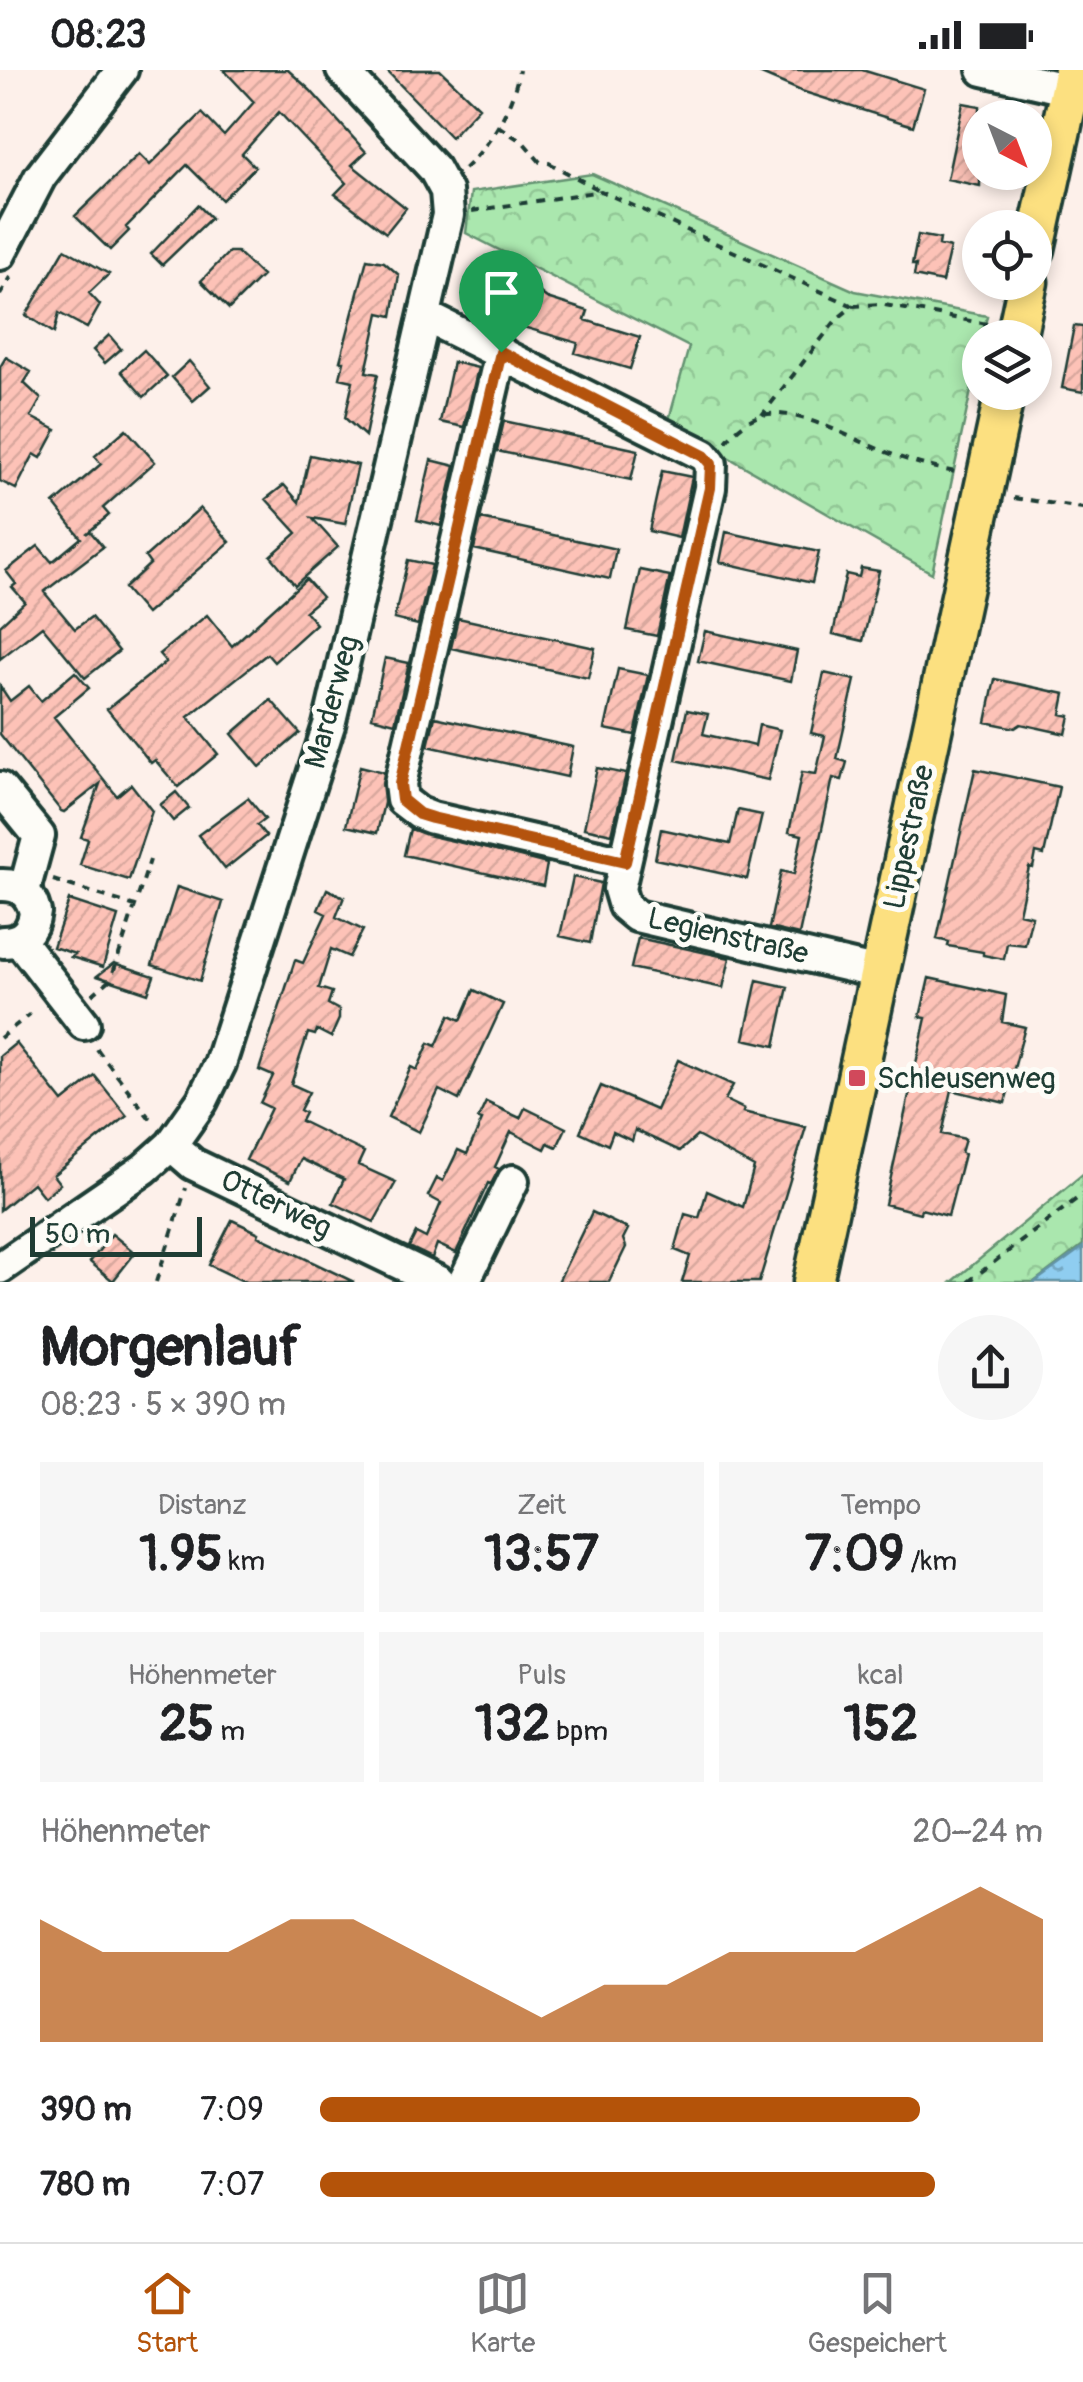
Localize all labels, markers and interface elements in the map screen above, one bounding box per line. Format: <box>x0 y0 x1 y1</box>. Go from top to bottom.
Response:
text: 08:23 <box>50 11 147 59</box>
north arrow <box>962 100 1052 190</box>
map controls <box>962 100 1052 410</box>
button: locate <box>962 210 1052 300</box>
pin <box>459 250 544 353</box>
icon: arrive <box>474 265 529 320</box>
button: layers <box>962 320 1052 410</box>
street label: Marderweg <box>296 631 368 773</box>
street label: Lippestraße <box>876 761 942 913</box>
street label: Legienstraße <box>644 900 812 973</box>
place label: Schleusenweg <box>877 1060 1056 1097</box>
marker: Schleusenweg <box>846 1067 868 1089</box>
street label: Otterweg <box>214 1161 338 1247</box>
scale bar <box>30 1212 202 1256</box>
text: 50 m <box>45 1217 110 1252</box>
text: Morgenlauf <box>40 1313 301 1382</box>
button: share <box>938 1315 1043 1420</box>
text: 08:23 · 5 × 390 m <box>40 1385 286 1425</box>
text: Distanz <box>158 1488 247 1523</box>
text: Zeit <box>517 1488 566 1523</box>
text: Tempo <box>841 1488 921 1523</box>
text: 1.95 <box>139 1523 223 1586</box>
text: 13:57 <box>484 1523 599 1586</box>
text: 7:09 <box>805 1523 904 1586</box>
text: km <box>223 1544 265 1579</box>
text: /km <box>904 1544 957 1579</box>
text: Höhenmeter <box>128 1658 277 1693</box>
text: Puls <box>517 1658 566 1693</box>
text: kcal <box>858 1658 904 1693</box>
text: 25 <box>159 1693 214 1756</box>
text: 132 <box>475 1693 550 1756</box>
text: 152 <box>844 1693 918 1756</box>
text: m <box>214 1714 245 1749</box>
text: bpm <box>550 1714 608 1749</box>
text: Höhenmeter <box>40 1812 210 1852</box>
text: 20–24 m <box>913 1812 1043 1852</box>
text: 390 m <box>40 2090 132 2130</box>
text: 7:09 <box>200 2090 264 2130</box>
text: 780 m <box>40 2165 130 2205</box>
text: 7:07 <box>200 2165 264 2205</box>
tab: Start <box>136 2266 198 2361</box>
tab: Karte <box>470 2266 535 2361</box>
tab: Gespeichert <box>808 2266 947 2361</box>

